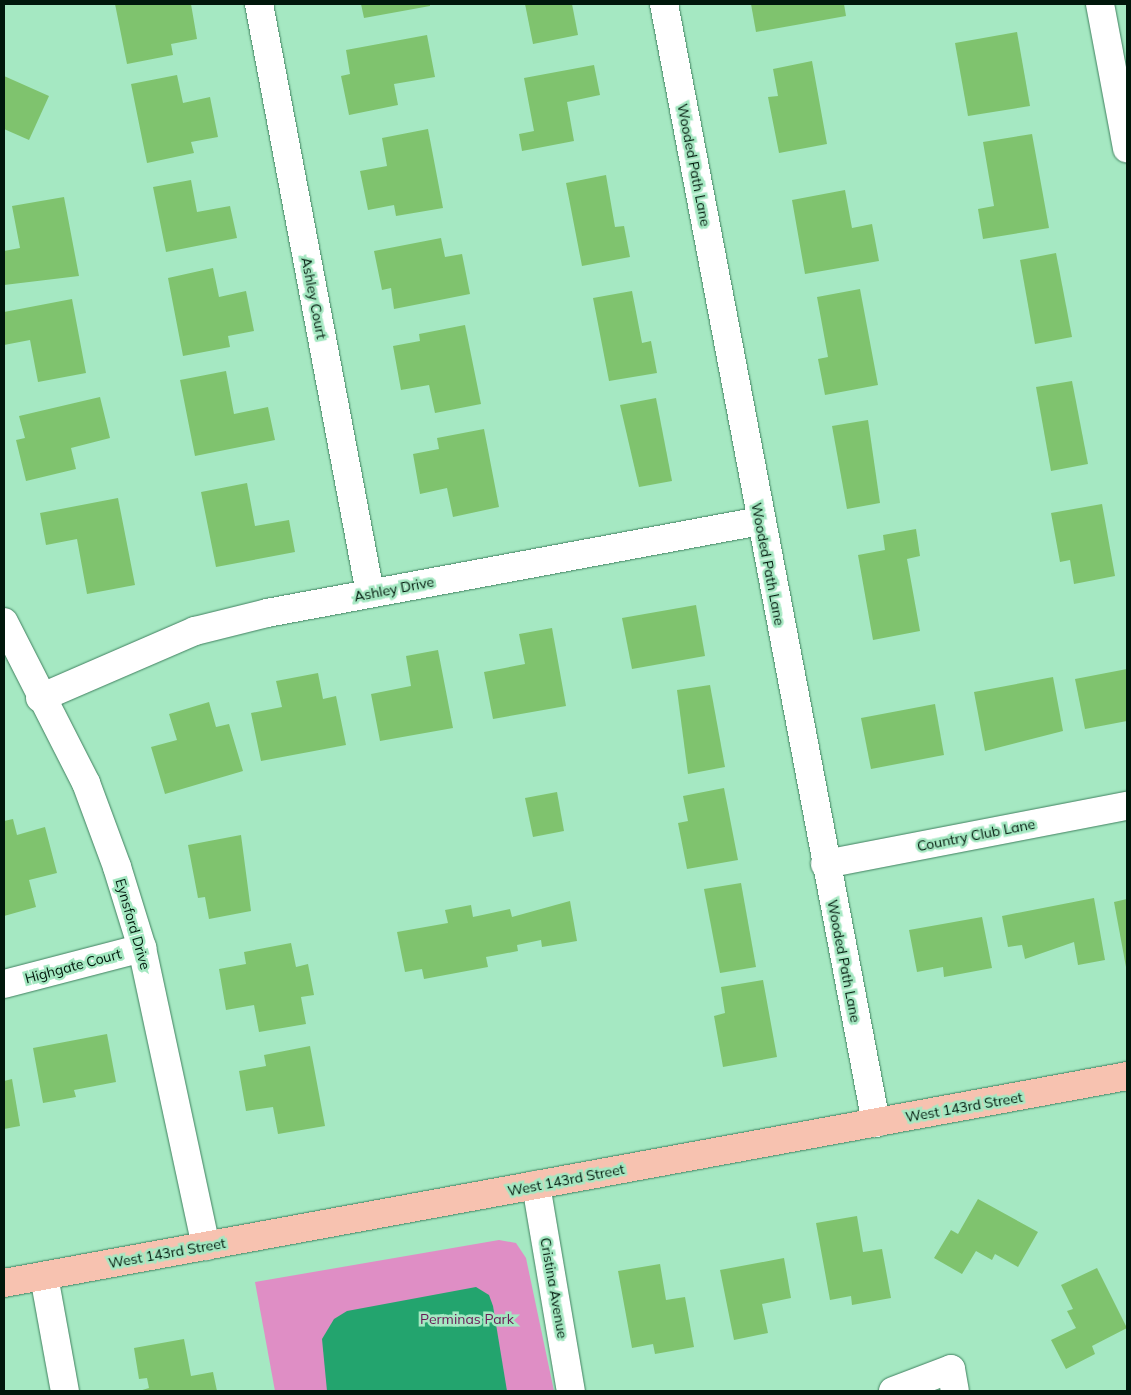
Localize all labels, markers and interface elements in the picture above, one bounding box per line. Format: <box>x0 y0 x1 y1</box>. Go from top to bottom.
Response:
street label: Wooded Path Lane <box>674 102 714 228</box>
street label: Ashley Court <box>298 256 330 340</box>
street label: Wooded Path Lane <box>748 501 788 627</box>
street label: Ashley Drive <box>353 573 435 605</box>
street label: Country Club Lane <box>916 815 1036 855</box>
street label: Eynsford Drive <box>112 876 154 972</box>
street label: Wooded Path Lane <box>824 898 864 1024</box>
street label: Highgate Court <box>23 945 123 987</box>
street label: West 143rd Street <box>904 1088 1024 1126</box>
street label: West 143rd Street <box>506 1160 626 1200</box>
street label: West 143rd Street <box>107 1234 227 1272</box>
street label: Cristina Avenue <box>537 1236 571 1340</box>
park label: Perminas Park <box>420 1311 514 1327</box>

